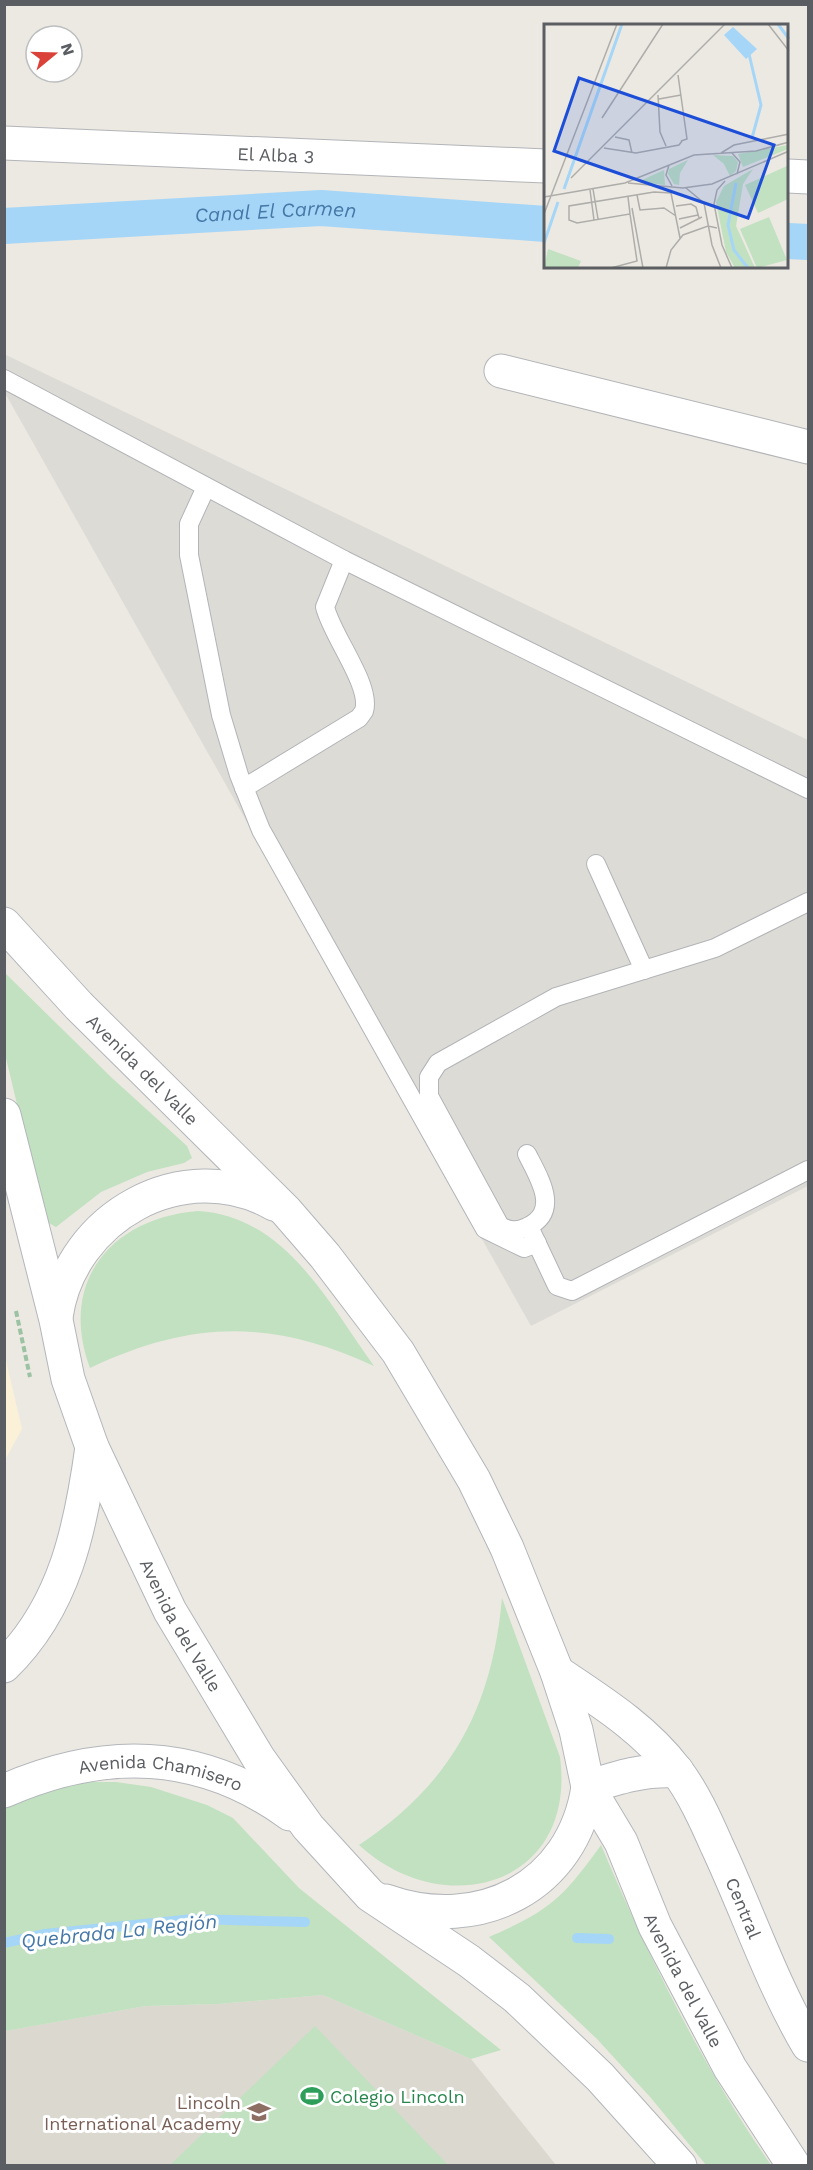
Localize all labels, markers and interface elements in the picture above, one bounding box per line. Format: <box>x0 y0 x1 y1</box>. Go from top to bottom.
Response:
north arrow <box>24 24 84 84</box>
inset map <box>544 24 789 268</box>
text: N <box>57 41 79 58</box>
street label: El Alba 3 <box>237 142 315 167</box>
water label: Canal El Carmen <box>194 196 357 227</box>
street label: Avenida del Valle <box>83 1010 203 1129</box>
street label: Avenida del Valle <box>136 1555 226 1695</box>
street label: Avenida Chamisero <box>76 1751 246 1795</box>
street label: Central <box>722 1874 766 1942</box>
water label: Quebrada La Región <box>20 1909 218 1953</box>
street label: Avenida del Valle <box>640 1910 728 2051</box>
sports icon: Colegio Lincoln <box>299 2083 325 2109</box>
place label: Colegio Lincoln <box>330 2086 465 2107</box>
place label: Lincoln International Academy <box>44 2092 242 2134</box>
school or university icon: Lincoln International Academy <box>246 2099 272 2125</box>

